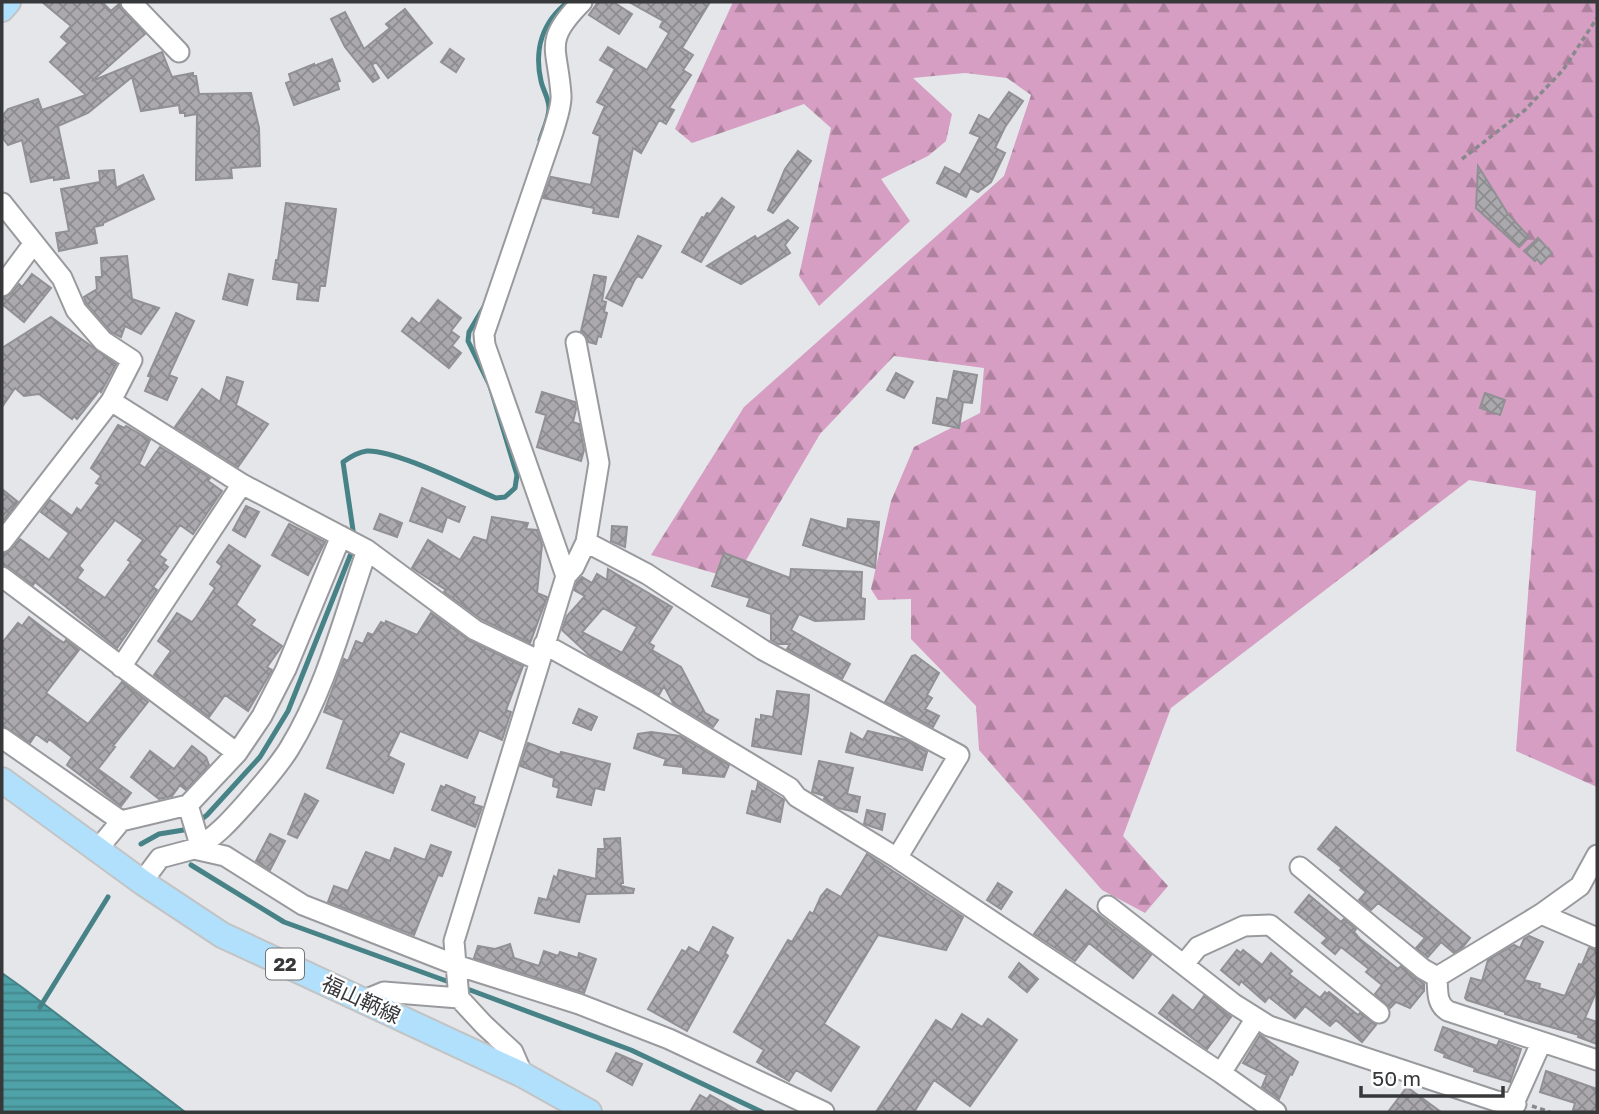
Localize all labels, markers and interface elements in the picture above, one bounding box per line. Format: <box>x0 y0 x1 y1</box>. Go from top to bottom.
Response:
road number: 22 <box>266 948 304 980</box>
street label: 福山鞆線 <box>318 970 405 1029</box>
scale bar <box>1361 1054 1503 1098</box>
text: 50 m <box>1372 1065 1421 1091</box>

